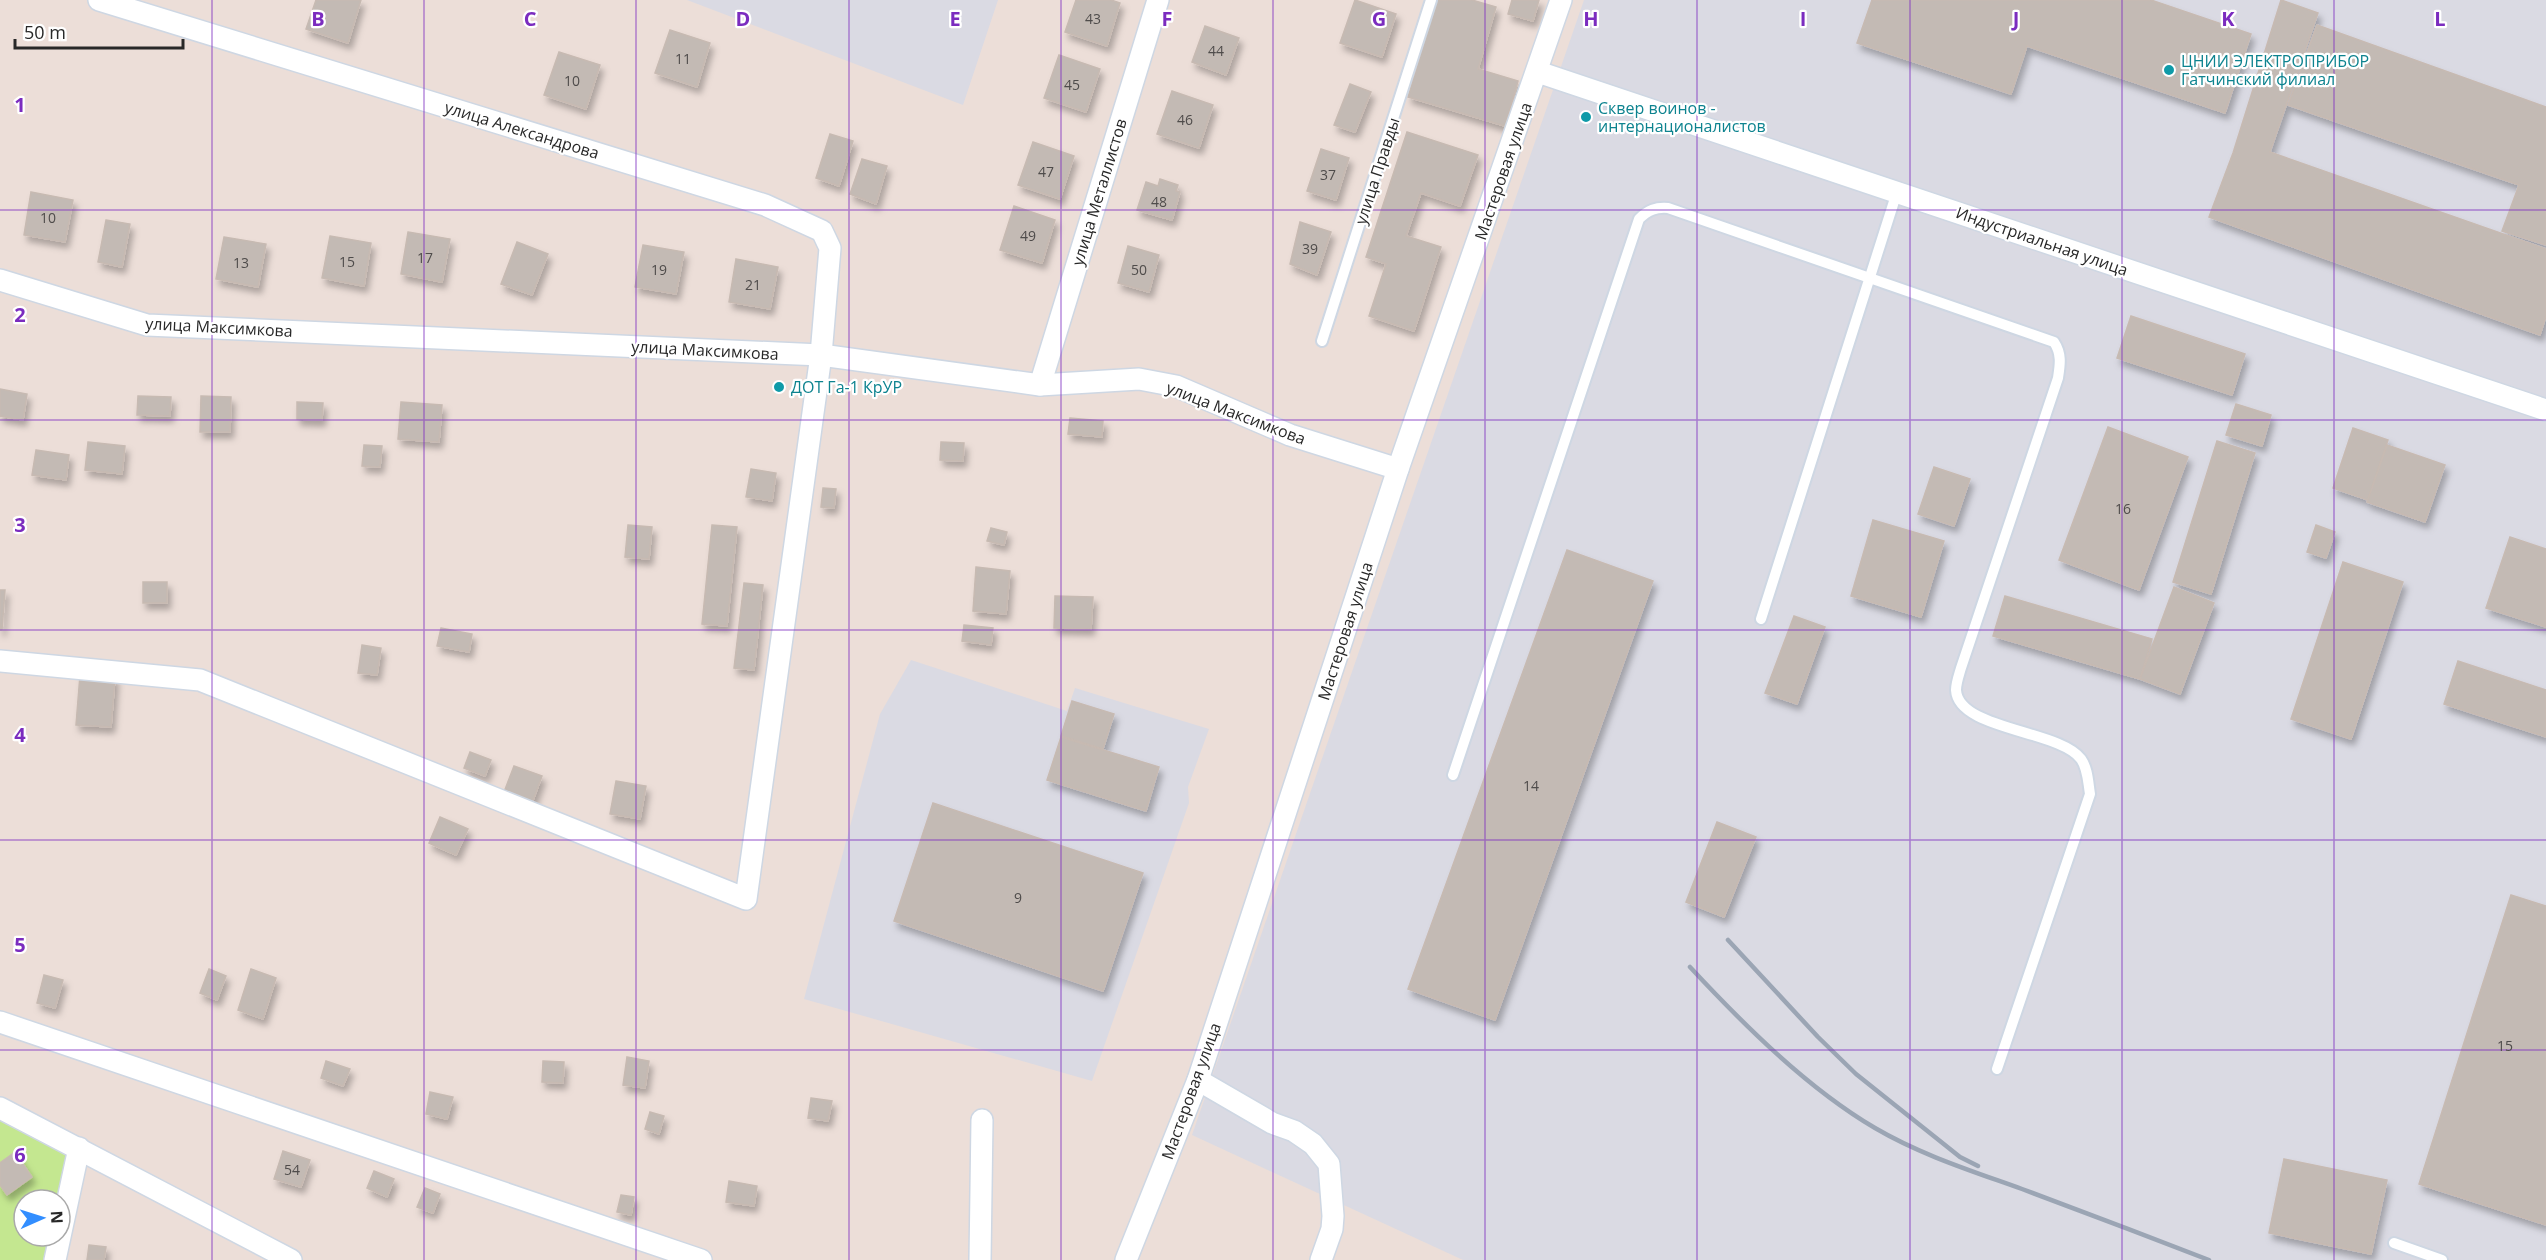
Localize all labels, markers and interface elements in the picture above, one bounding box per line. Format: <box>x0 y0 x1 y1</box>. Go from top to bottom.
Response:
text: B <box>311 5 325 32</box>
text: C <box>524 5 537 32</box>
text: D <box>736 5 750 32</box>
text: E <box>949 5 961 32</box>
text: F <box>1162 5 1172 32</box>
text: G <box>1372 5 1386 32</box>
text: H <box>1583 5 1599 32</box>
text: I <box>1800 5 1806 32</box>
text: J <box>2011 5 2019 32</box>
text: K <box>2221 5 2235 32</box>
text: L <box>2434 5 2446 32</box>
house number: 43 <box>1085 9 1101 28</box>
scale bar <box>15 12 183 50</box>
text: 50 m <box>24 20 66 44</box>
house number: 44 <box>1208 41 1224 60</box>
house number: 11 <box>675 49 691 68</box>
place label: ЦНИИ ЭЛЕКТРОПРИБОР Гатчинский филиал <box>2181 50 2369 90</box>
marker: ЦНИИ ЭЛЕКТРОПРИБОР Гатчинский филиал <box>2162 63 2176 77</box>
house number: 10 <box>564 71 580 90</box>
house number: 45 <box>1064 75 1080 94</box>
text: 1 <box>14 91 26 118</box>
street label: улица Александрова <box>442 96 602 164</box>
place label: Сквер воинов - интернационалистов <box>1598 97 1766 137</box>
street label: Мастеровая улица <box>1469 99 1537 243</box>
house number: 46 <box>1177 110 1193 129</box>
marker: Сквер воинов - интернационалистов <box>1579 110 1593 124</box>
street label: улица Правды <box>1349 115 1405 227</box>
street label: улица Металлистов <box>1066 116 1132 268</box>
house number: 47 <box>1038 162 1054 181</box>
house number: 37 <box>1320 165 1336 184</box>
house number: 48 <box>1151 192 1167 211</box>
street label: Индустриальная улица <box>1953 201 2131 281</box>
house number: 10 <box>40 208 56 227</box>
house number: 49 <box>1020 226 1036 245</box>
house number: 39 <box>1302 239 1318 258</box>
house number: 17 <box>417 248 433 267</box>
house number: 15 <box>339 252 355 271</box>
house number: 13 <box>233 253 249 272</box>
house number: 19 <box>651 260 667 279</box>
house number: 50 <box>1131 260 1147 279</box>
house number: 21 <box>745 275 761 294</box>
text: 2 <box>14 301 26 328</box>
street label: улица Максимкова <box>145 312 293 342</box>
street label: улица Максимкова <box>631 335 779 365</box>
place label: ДОТ Га-1 КрУР <box>791 376 902 398</box>
street label: улица Максимкова <box>1163 376 1309 450</box>
marker: ДОТ Га-1 КрУР <box>772 380 786 394</box>
house number: 16 <box>2115 499 2131 518</box>
text: 3 <box>14 511 26 538</box>
street label: Мастеровая улица <box>1312 559 1378 703</box>
text: 4 <box>14 721 26 748</box>
house number: 14 <box>1523 776 1539 795</box>
house number: 9 <box>1014 888 1022 907</box>
text: 5 <box>14 931 26 958</box>
street label: Мастеровая улица <box>1156 1019 1226 1163</box>
house number: 15 <box>2497 1036 2513 1055</box>
text: 6 <box>14 1141 26 1168</box>
house number: 54 <box>284 1160 300 1179</box>
north arrow <box>12 1188 72 1248</box>
text: N <box>46 1210 68 1224</box>

